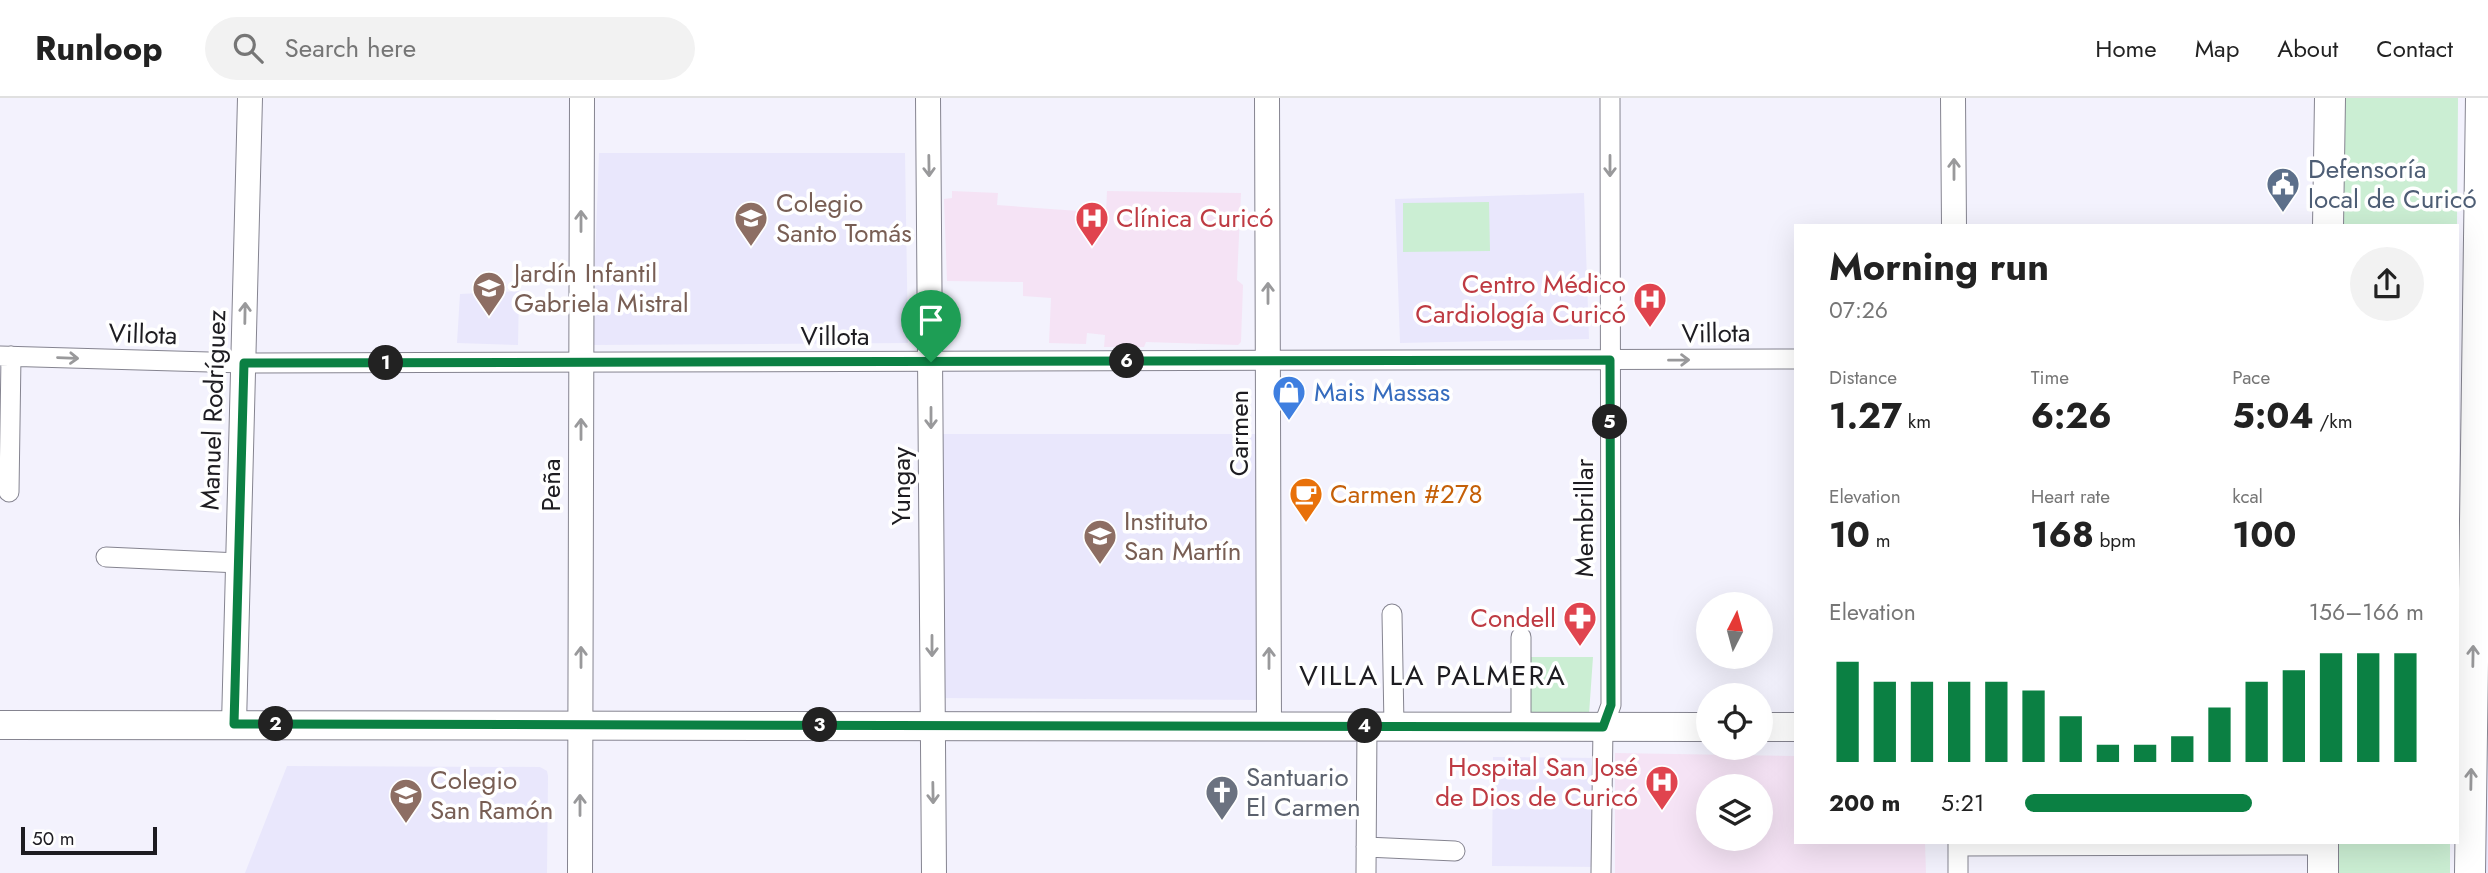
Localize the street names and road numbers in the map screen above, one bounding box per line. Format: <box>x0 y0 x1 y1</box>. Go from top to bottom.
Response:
street label: Manuel Rodríguez <box>191 309 235 511</box>
street label: Villota <box>1681 313 1751 353</box>
street label: Villota <box>108 314 178 354</box>
street label: Villota <box>801 317 869 355</box>
street label: Carmen <box>1220 390 1258 476</box>
street label: Yungay <box>882 446 920 525</box>
street label: Peña <box>532 458 570 512</box>
street label: Membrillar <box>1565 459 1603 577</box>

